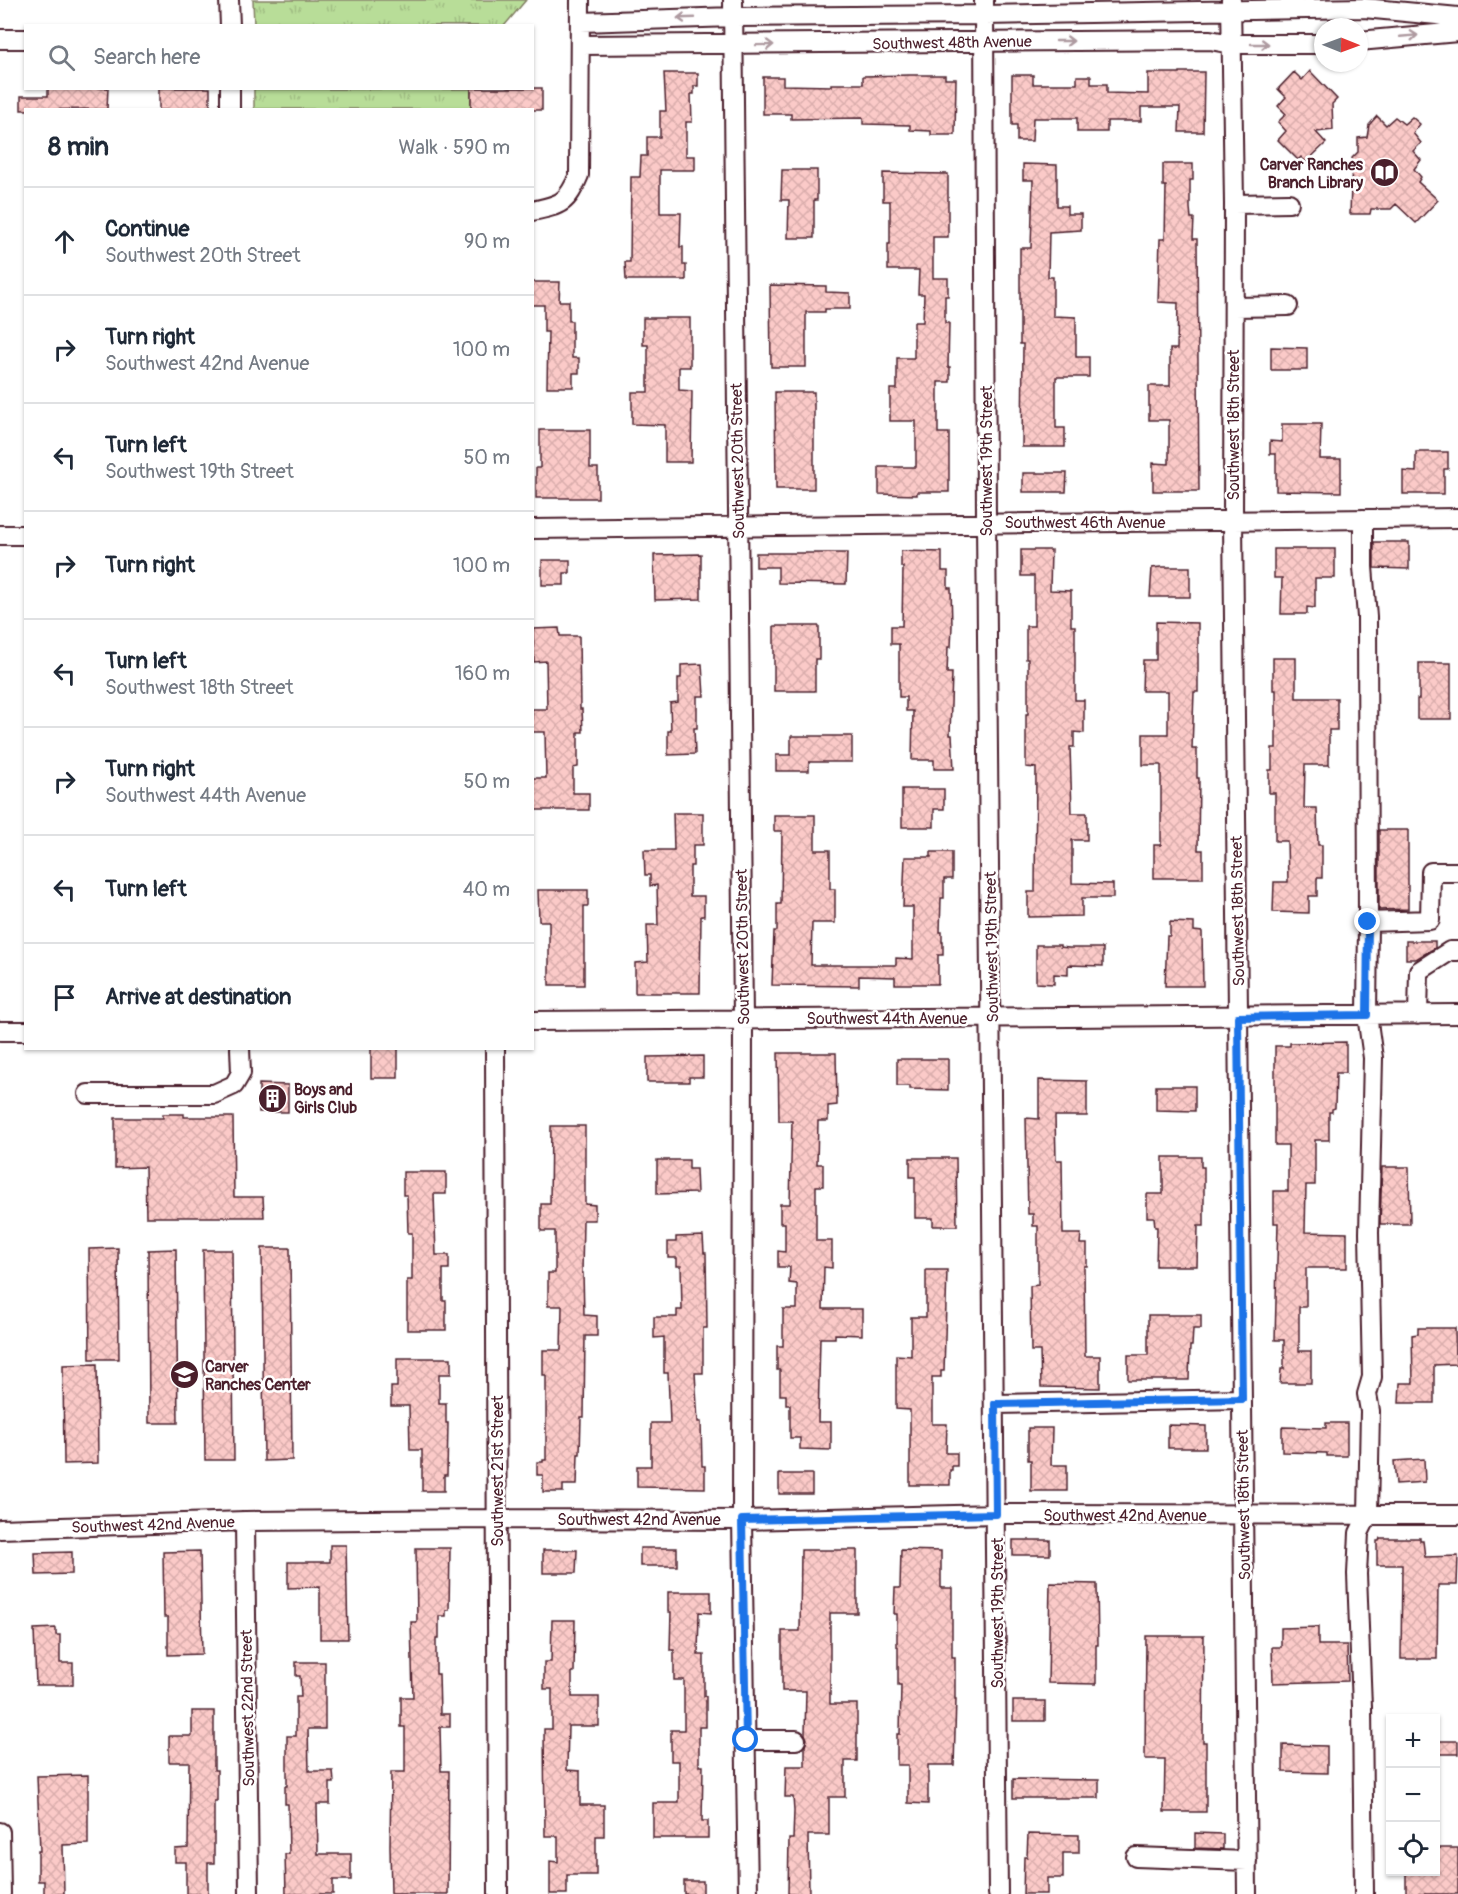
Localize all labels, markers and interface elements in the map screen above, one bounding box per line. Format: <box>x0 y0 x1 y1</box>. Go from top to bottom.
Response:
one-way arrow <box>677 13 697 24</box>
north arrow <box>1314 18 1368 72</box>
search box <box>24 24 534 90</box>
one-way arrow <box>1398 31 1418 42</box>
street label: Southwest 48th Avenue <box>872 32 1032 54</box>
one-way arrow <box>1054 35 1074 47</box>
one-way arrow <box>1249 38 1269 50</box>
one-way arrow <box>754 39 774 50</box>
icon: search <box>45 41 78 74</box>
text: Search here <box>93 43 200 71</box>
text: 8 min <box>48 131 109 163</box>
text: Walk · 590 m <box>398 135 510 160</box>
place label: Carver Ranches Branch Library <box>1260 155 1364 193</box>
library icon: Carver Ranches Branch Library <box>1368 157 1400 189</box>
text: Continue <box>105 215 189 243</box>
icon: ahead <box>48 225 81 258</box>
text: 90 m <box>464 229 510 254</box>
text: Southwest 20th Street <box>105 243 300 268</box>
text: Turn right <box>105 323 195 351</box>
icon: right <box>48 333 81 366</box>
text: 100 m <box>453 337 510 362</box>
street label: Southwest 18th Street <box>1224 349 1244 500</box>
text: Southwest 42nd Avenue <box>105 351 309 376</box>
street label: Southwest 20th Street <box>727 382 749 539</box>
street label: Southwest 19th Street <box>977 385 997 537</box>
text: Turn left <box>105 431 187 459</box>
icon: left <box>48 441 81 474</box>
text: 50 m <box>463 445 510 470</box>
text: Southwest 19th Street <box>105 459 294 484</box>
street label: Southwest 46th Avenue <box>1005 513 1166 533</box>
icon: right <box>48 549 81 582</box>
text: Turn right <box>105 551 195 579</box>
text: 100 m <box>453 553 510 578</box>
text: Turn left <box>105 647 187 675</box>
icon: left <box>48 657 81 690</box>
text: 160 m <box>455 661 510 686</box>
text: Southwest 18th Street <box>105 675 294 700</box>
text: Turn right <box>105 755 195 783</box>
icon: right <box>48 765 81 798</box>
text: 50 m <box>463 769 510 794</box>
text: Southwest 44th Avenue <box>105 783 306 808</box>
street label: Southwest 18th Street <box>1227 835 1249 987</box>
street label: Southwest 20th Street <box>732 868 754 1025</box>
street label: Southwest 19th Street <box>981 871 1003 1023</box>
icon: left <box>48 873 81 906</box>
text: Turn left <box>105 875 187 903</box>
text: 40 m <box>463 877 510 902</box>
route end <box>1354 908 1380 934</box>
icon: arrive <box>48 981 81 1014</box>
text: Arrive at destination <box>105 983 291 1011</box>
street label: Southwest 44th Avenue <box>807 1009 968 1029</box>
place label: Boys and Girls Club <box>294 1080 357 1118</box>
building icon: Boys and Girls Club <box>257 1082 289 1114</box>
place label: Carver Ranches Center <box>205 1357 311 1395</box>
school or university icon: Carver Ranches Center <box>168 1359 200 1391</box>
street label: Southwest 21st Street <box>488 1395 508 1547</box>
street label: Southwest 18th Street <box>1233 1429 1255 1581</box>
street label: Southwest 42nd Avenue <box>1043 1506 1207 1526</box>
street label: Southwest 42nd Avenue <box>557 1510 721 1530</box>
street label: Southwest 42nd Avenue <box>71 1512 235 1538</box>
street label: Southwest 19th Street <box>988 1537 1008 1689</box>
street label: Southwest 22nd Street <box>237 1629 259 1787</box>
map controls <box>1386 1714 1440 1876</box>
button: + <box>1386 1714 1440 1768</box>
route start <box>732 1726 758 1752</box>
button: − <box>1386 1768 1440 1822</box>
button: locate <box>1386 1822 1440 1876</box>

